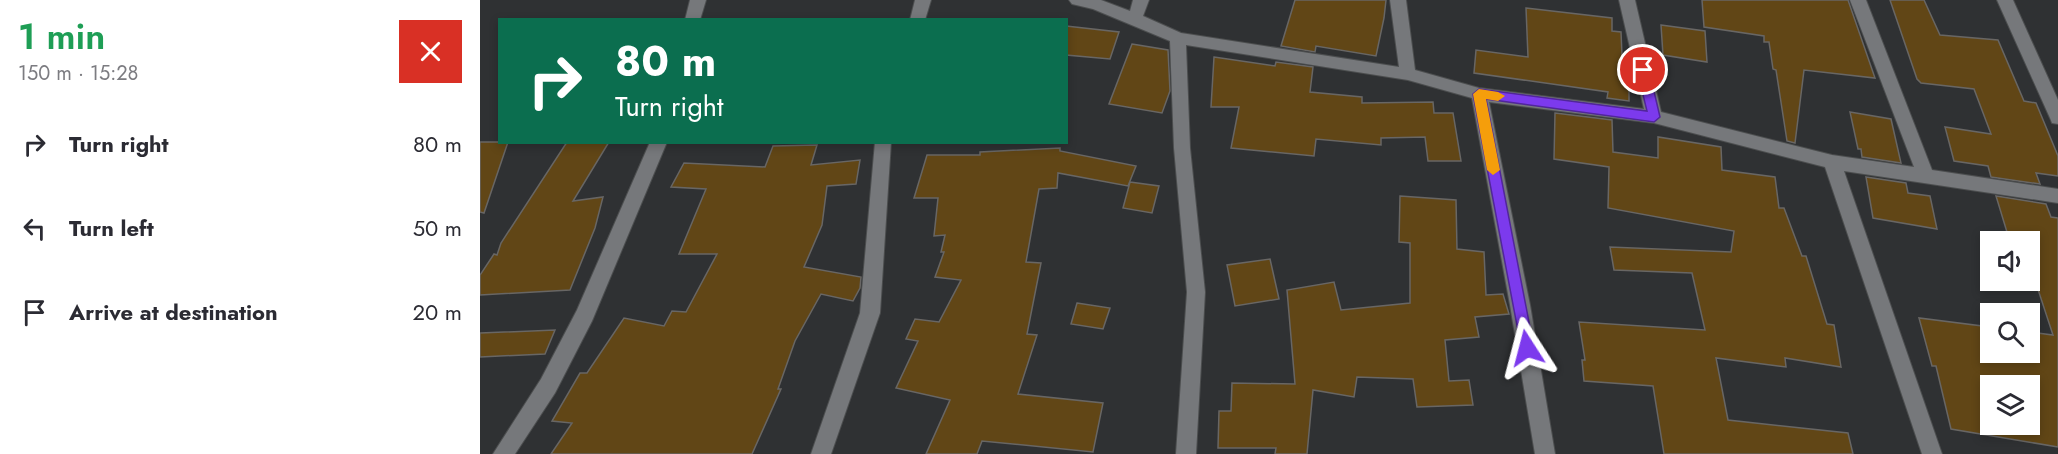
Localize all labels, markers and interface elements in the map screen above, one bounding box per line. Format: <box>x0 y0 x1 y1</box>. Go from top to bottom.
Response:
text: 1 min <box>18 10 105 62</box>
button: close <box>399 20 462 83</box>
text: 80 m <box>615 31 716 92</box>
icon: right <box>516 42 594 120</box>
pin <box>1617 44 1668 95</box>
icon: arrive <box>1626 53 1659 86</box>
text: 150 m · 15:28 <box>18 59 138 88</box>
text: Turn right <box>615 87 723 126</box>
icon: right <box>18 128 51 161</box>
text: Turn right <box>69 128 169 160</box>
text: 80 m <box>413 128 462 160</box>
icon: left <box>18 212 51 245</box>
text: Turn left <box>69 212 154 244</box>
text: 50 m <box>413 212 462 244</box>
map controls <box>1980 231 2040 435</box>
button: sound <box>1980 231 2040 291</box>
icon: arrive <box>18 296 51 329</box>
text: Arrive at destination <box>69 296 278 328</box>
text: 20 m <box>413 296 462 328</box>
button: search <box>1980 303 2040 363</box>
position arrow <box>1495 316 1559 380</box>
button: layers <box>1980 375 2040 435</box>

